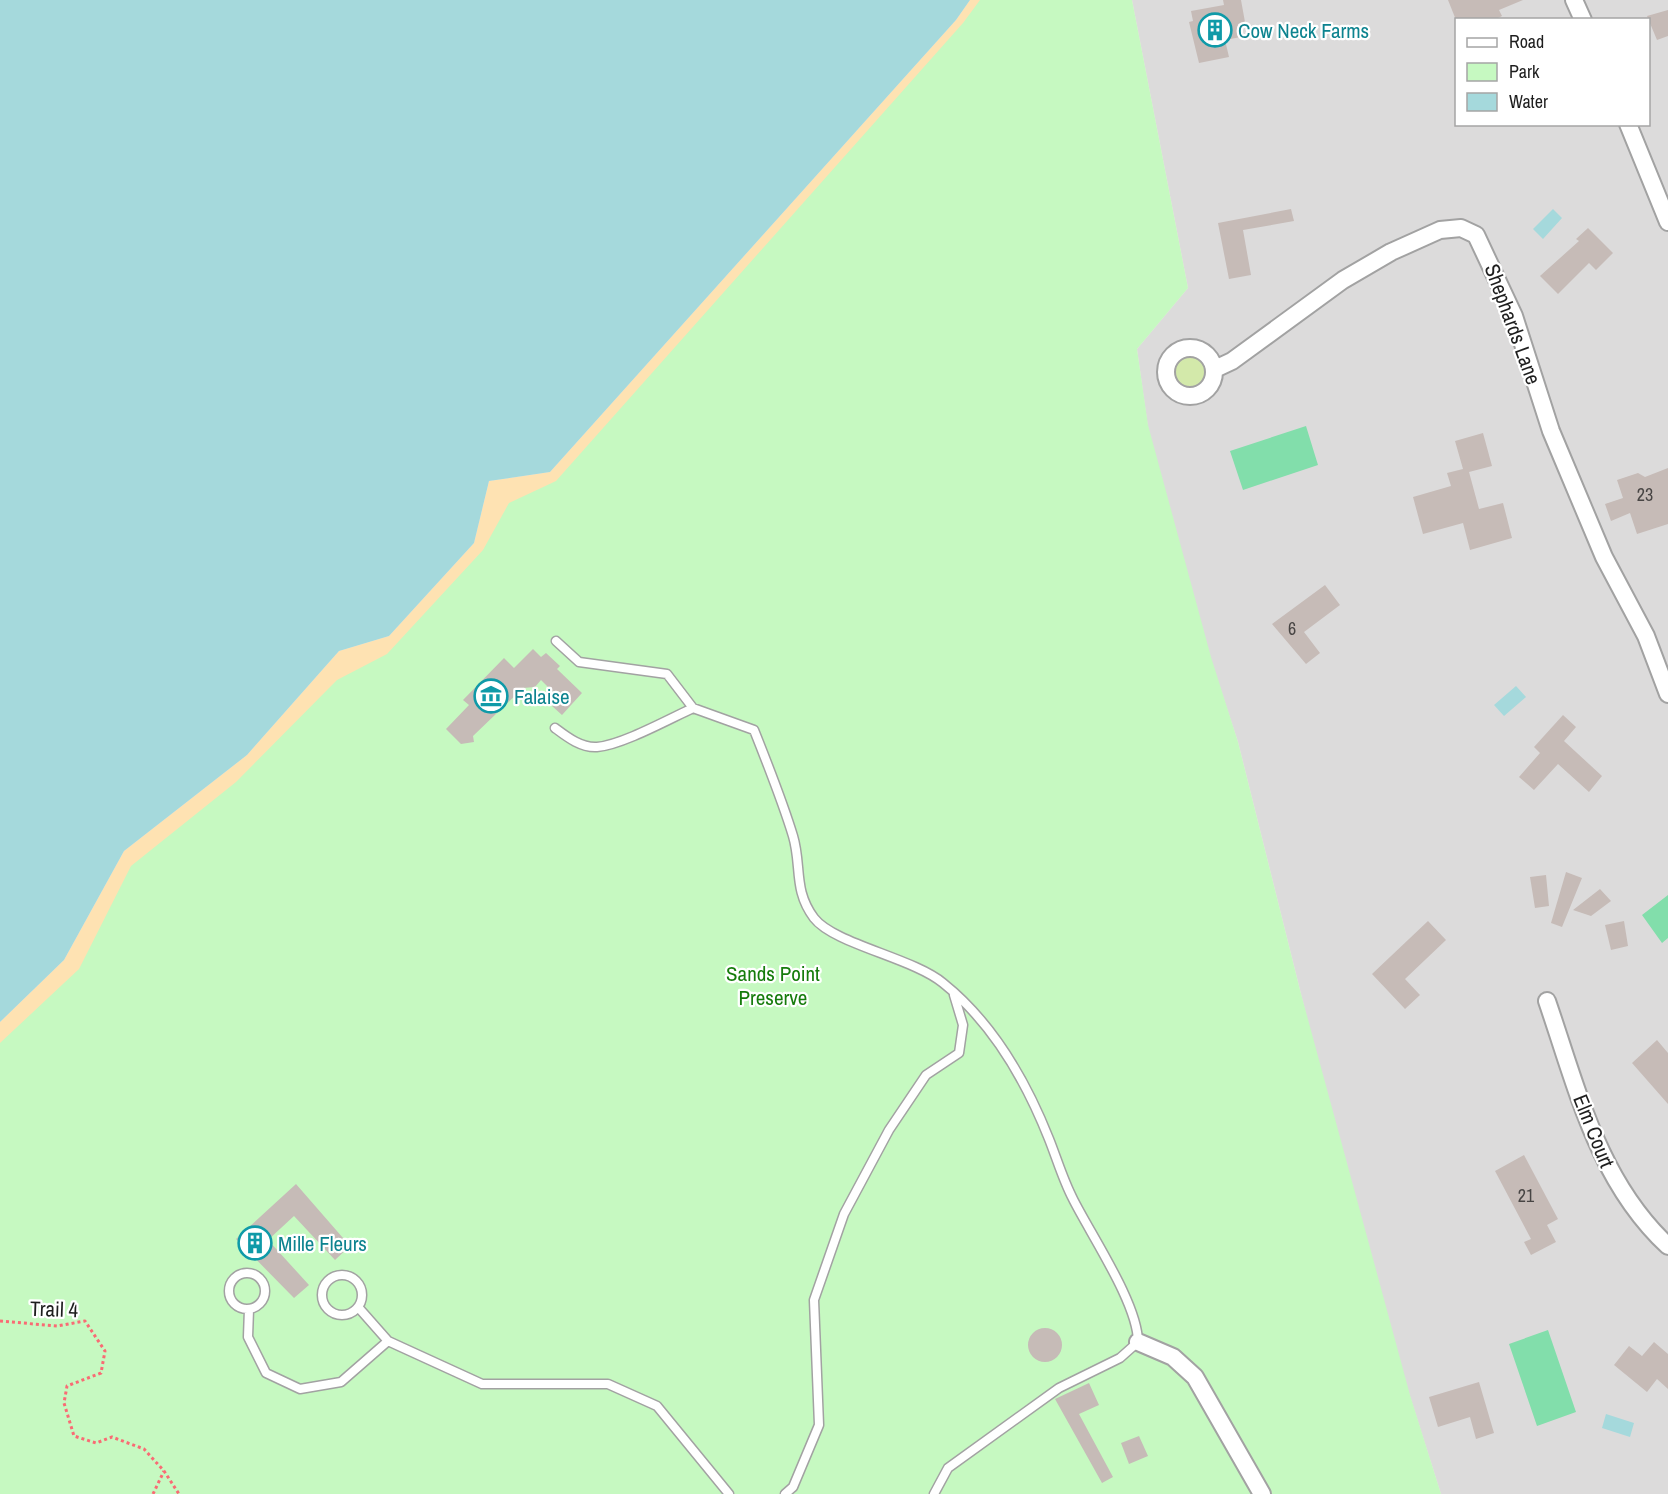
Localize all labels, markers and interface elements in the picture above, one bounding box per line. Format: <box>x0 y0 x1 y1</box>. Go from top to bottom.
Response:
building icon: Cow Neck Farms <box>1197 12 1233 48</box>
place label: Cow Neck Farms <box>1238 16 1369 45</box>
legend <box>1455 18 1650 126</box>
text: Road <box>1509 29 1544 54</box>
text: Park <box>1509 59 1540 84</box>
text: Water <box>1509 89 1548 114</box>
street label: Shephards Lane <box>1478 260 1548 388</box>
house number: 23 <box>1637 482 1653 507</box>
house number: 6 <box>1288 616 1296 641</box>
museum icon: Falaise <box>473 678 509 714</box>
place label: Falaise <box>514 682 570 711</box>
park label: Sands Point Preserve <box>726 959 820 1012</box>
street label: Elm Court <box>1566 1090 1622 1172</box>
house number: 21 <box>1518 1183 1535 1208</box>
building icon: Mille Fleurs <box>237 1225 273 1261</box>
place label: Mille Fleurs <box>278 1229 367 1258</box>
street label: Trail 4 <box>29 1294 79 1324</box>

